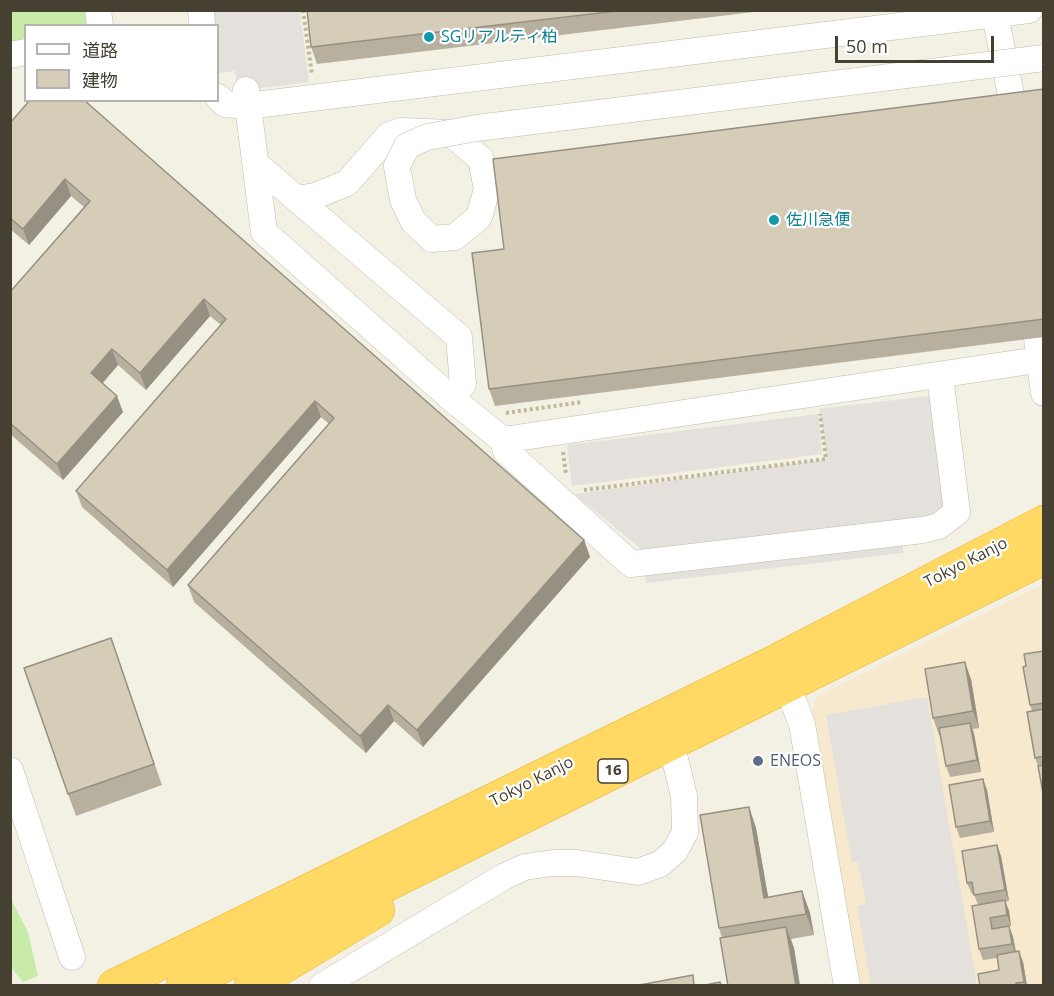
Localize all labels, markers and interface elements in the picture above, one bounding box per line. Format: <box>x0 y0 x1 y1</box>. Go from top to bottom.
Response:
legend <box>24 24 219 102</box>
scale bar <box>838 24 997 62</box>
place label: SGリアルティ柏 <box>441 27 557 47</box>
marker: SGリアルティ柏 <box>422 30 436 44</box>
text: 50 m <box>846 34 888 58</box>
text: 道路 <box>82 38 118 62</box>
text: 建物 <box>82 68 118 92</box>
place label: 佐川急便 <box>786 210 850 230</box>
marker: 佐川急便 <box>767 213 781 227</box>
street label: Tokyo Kanjo <box>921 534 1011 592</box>
place label: ENEOS <box>770 751 821 771</box>
street label: Tokyo Kanjo <box>487 753 577 811</box>
marker: ENEOS <box>751 754 765 768</box>
road number: 16 <box>598 759 628 783</box>

